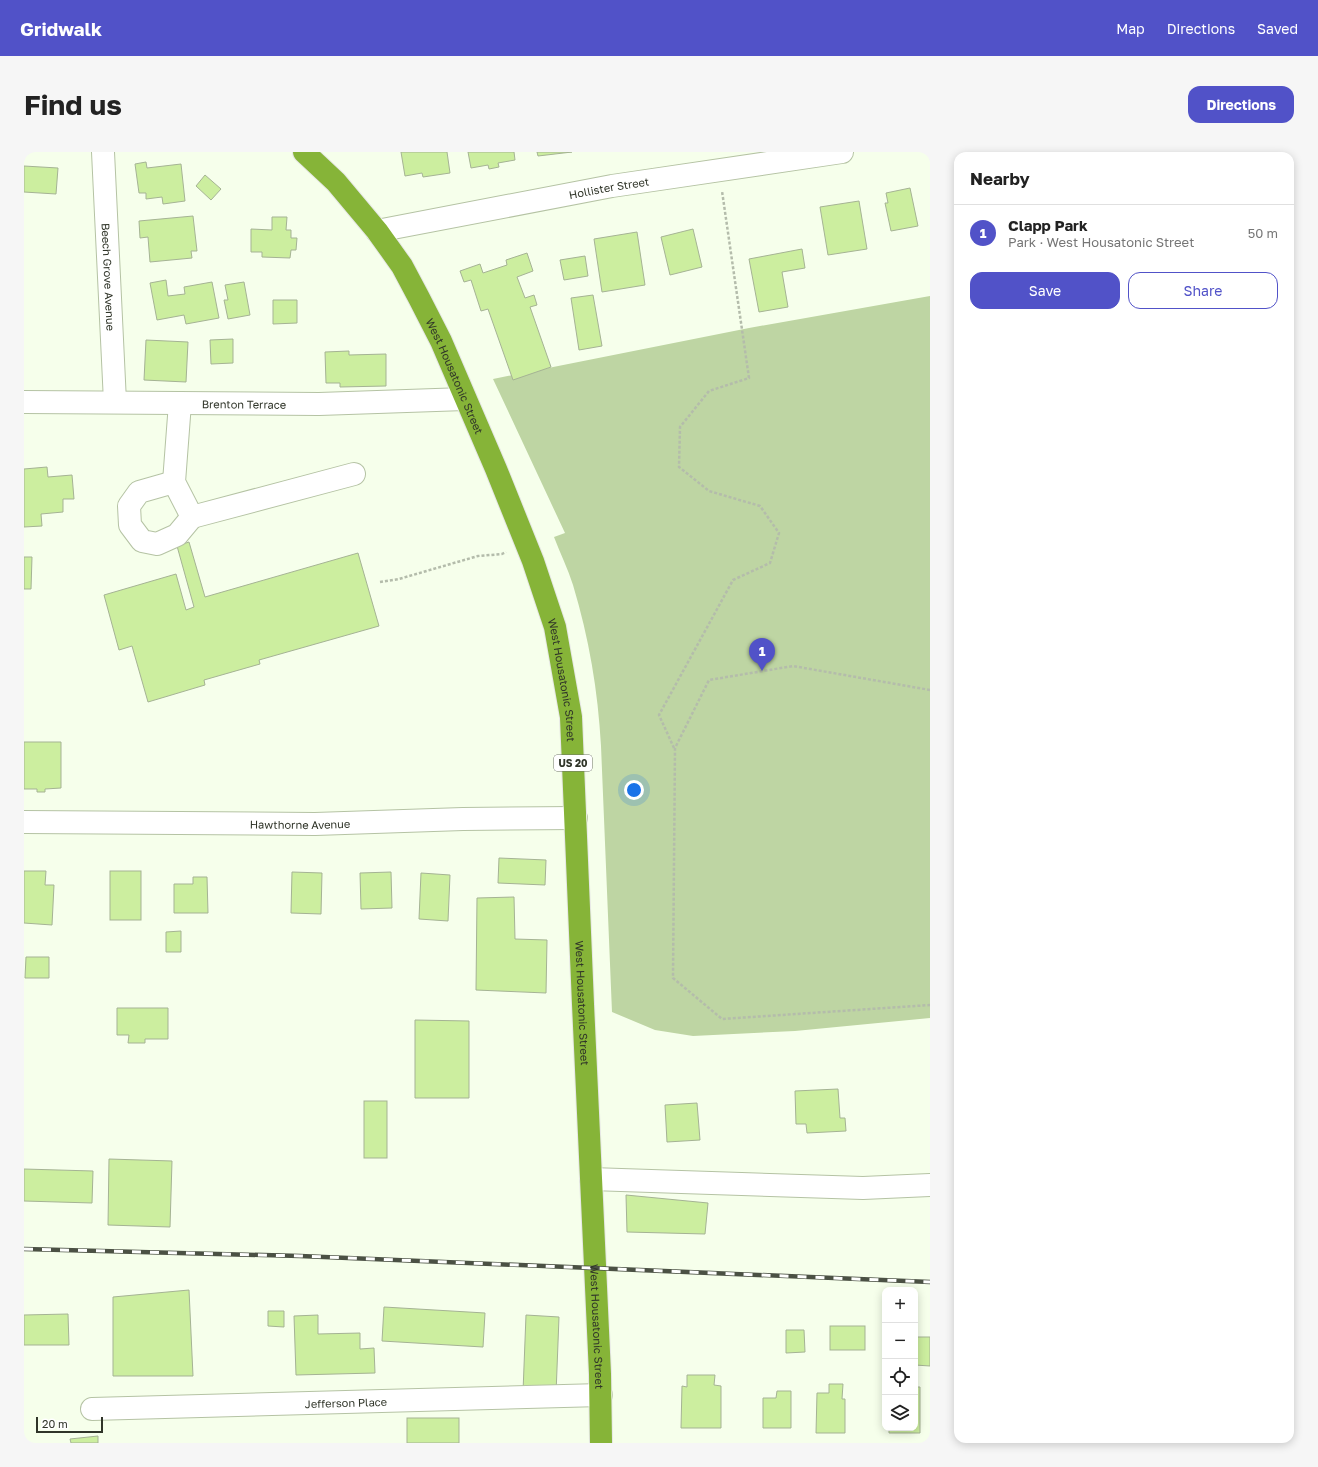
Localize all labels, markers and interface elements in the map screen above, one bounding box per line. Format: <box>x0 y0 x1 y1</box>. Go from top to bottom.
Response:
text: Gridwalk <box>20 17 102 40</box>
text: Map <box>1116 20 1145 37</box>
text: Directions <box>1167 20 1235 37</box>
text: Saved <box>1257 20 1298 37</box>
button: Directions <box>1188 86 1294 123</box>
text: Find us <box>24 88 122 121</box>
text: Nearby <box>970 168 1030 189</box>
street label: Hollister Street <box>568 174 650 201</box>
text: Clapp Park <box>1008 216 1088 234</box>
street label: Beech Grove Avenue <box>100 223 118 331</box>
text: 1 <box>980 225 986 241</box>
text: 50 m <box>1248 225 1278 241</box>
text: Park · West Housatonic Street <box>1008 234 1194 250</box>
button: Save <box>970 272 1120 309</box>
button: Share <box>1128 272 1278 309</box>
street label: West Housatonic Street <box>424 316 487 436</box>
street label: Brenton Terrace <box>202 397 286 410</box>
street label: West Housatonic Street <box>546 616 579 742</box>
pin: 1 <box>749 638 775 671</box>
road number: US 20 <box>554 755 592 771</box>
your location <box>624 780 644 800</box>
street label: Hawthorne Avenue <box>250 816 350 831</box>
street label: West Housatonic Street <box>574 940 592 1066</box>
street label: West Housatonic Street <box>588 1264 607 1389</box>
map controls <box>882 1287 918 1431</box>
button: + <box>882 1287 918 1323</box>
button: − <box>882 1323 918 1359</box>
button: locate <box>882 1359 918 1395</box>
street label: Jefferson Place <box>305 1394 387 1410</box>
button: layers <box>882 1395 918 1431</box>
scale bar <box>36 1415 103 1434</box>
text: 20 m <box>42 1417 68 1430</box>

